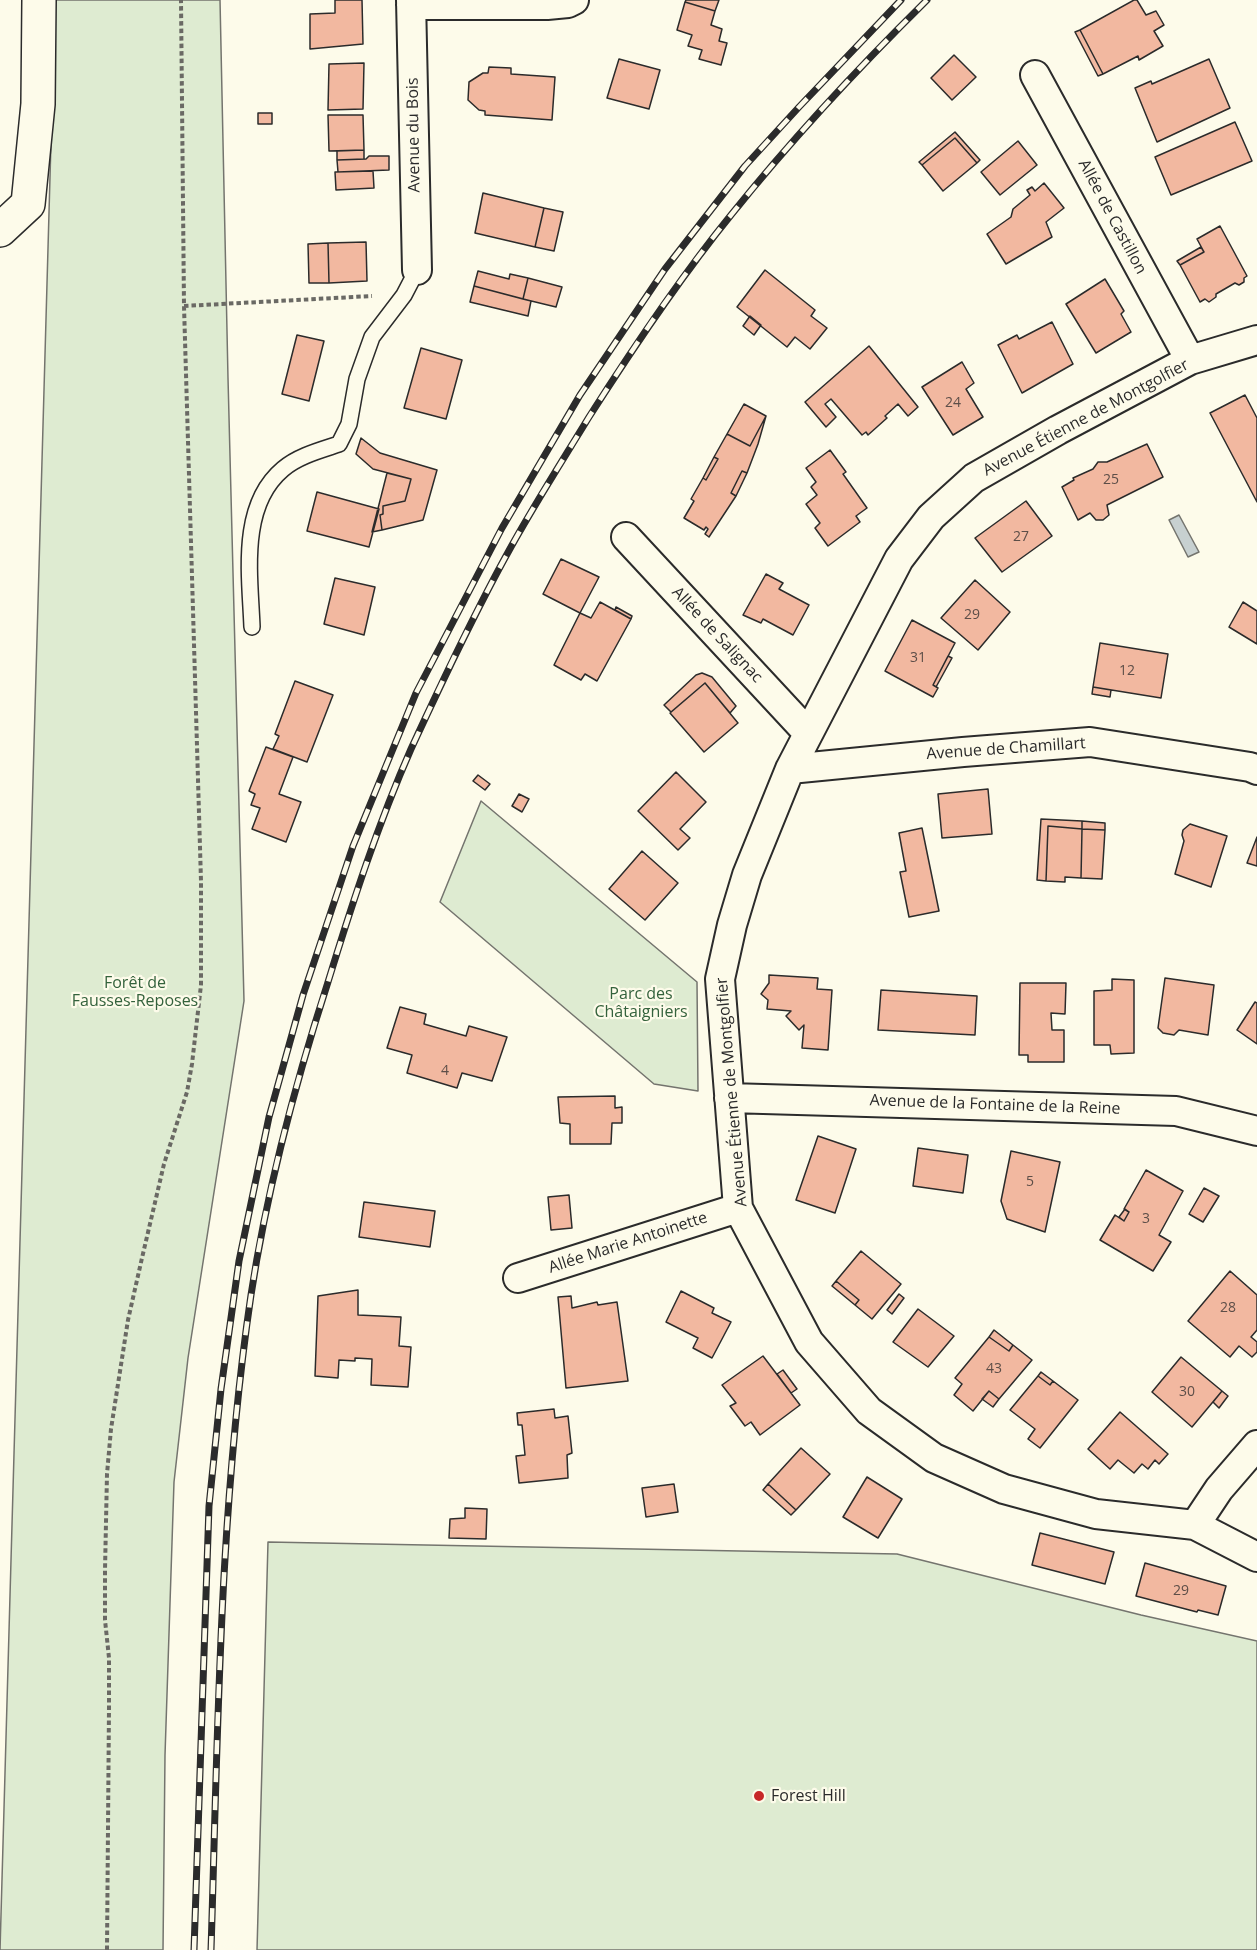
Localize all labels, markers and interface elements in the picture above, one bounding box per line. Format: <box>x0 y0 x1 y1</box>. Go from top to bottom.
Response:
street label: Avenue du Bois <box>403 77 425 193</box>
street label: Allée de Castillon <box>1074 156 1150 278</box>
street label: Avenue Étienne de Montgolfier <box>980 356 1192 480</box>
house number: 24 <box>945 395 961 411</box>
house number: 25 <box>1103 472 1119 488</box>
house number: 27 <box>1013 529 1029 545</box>
street label: Allée de Salignac <box>668 583 766 687</box>
house number: 29 <box>964 607 980 623</box>
house number: 31 <box>910 650 926 666</box>
house number: 12 <box>1119 663 1135 679</box>
street label: Avenue de Chamillart <box>926 734 1086 764</box>
park label: Forêt de Fausses-Reposes <box>72 973 198 1011</box>
street label: Avenue Étienne de Montgolfier <box>712 977 752 1207</box>
park label: Parc des Châtaigniers <box>594 984 688 1022</box>
house number: 4 <box>441 1063 449 1079</box>
street label: Avenue de la Fontaine de la Reine <box>869 1091 1121 1119</box>
house number: 5 <box>1026 1174 1034 1190</box>
street label: Allée Marie Antoinette <box>546 1208 710 1278</box>
house number: 3 <box>1142 1211 1150 1227</box>
house number: 28 <box>1220 1300 1236 1316</box>
house number: 43 <box>986 1361 1002 1377</box>
house number: 30 <box>1179 1384 1195 1400</box>
house number: 29 <box>1173 1583 1189 1599</box>
place label: Forest Hill <box>771 1786 846 1806</box>
marker: Forest Hill <box>752 1789 766 1803</box>

